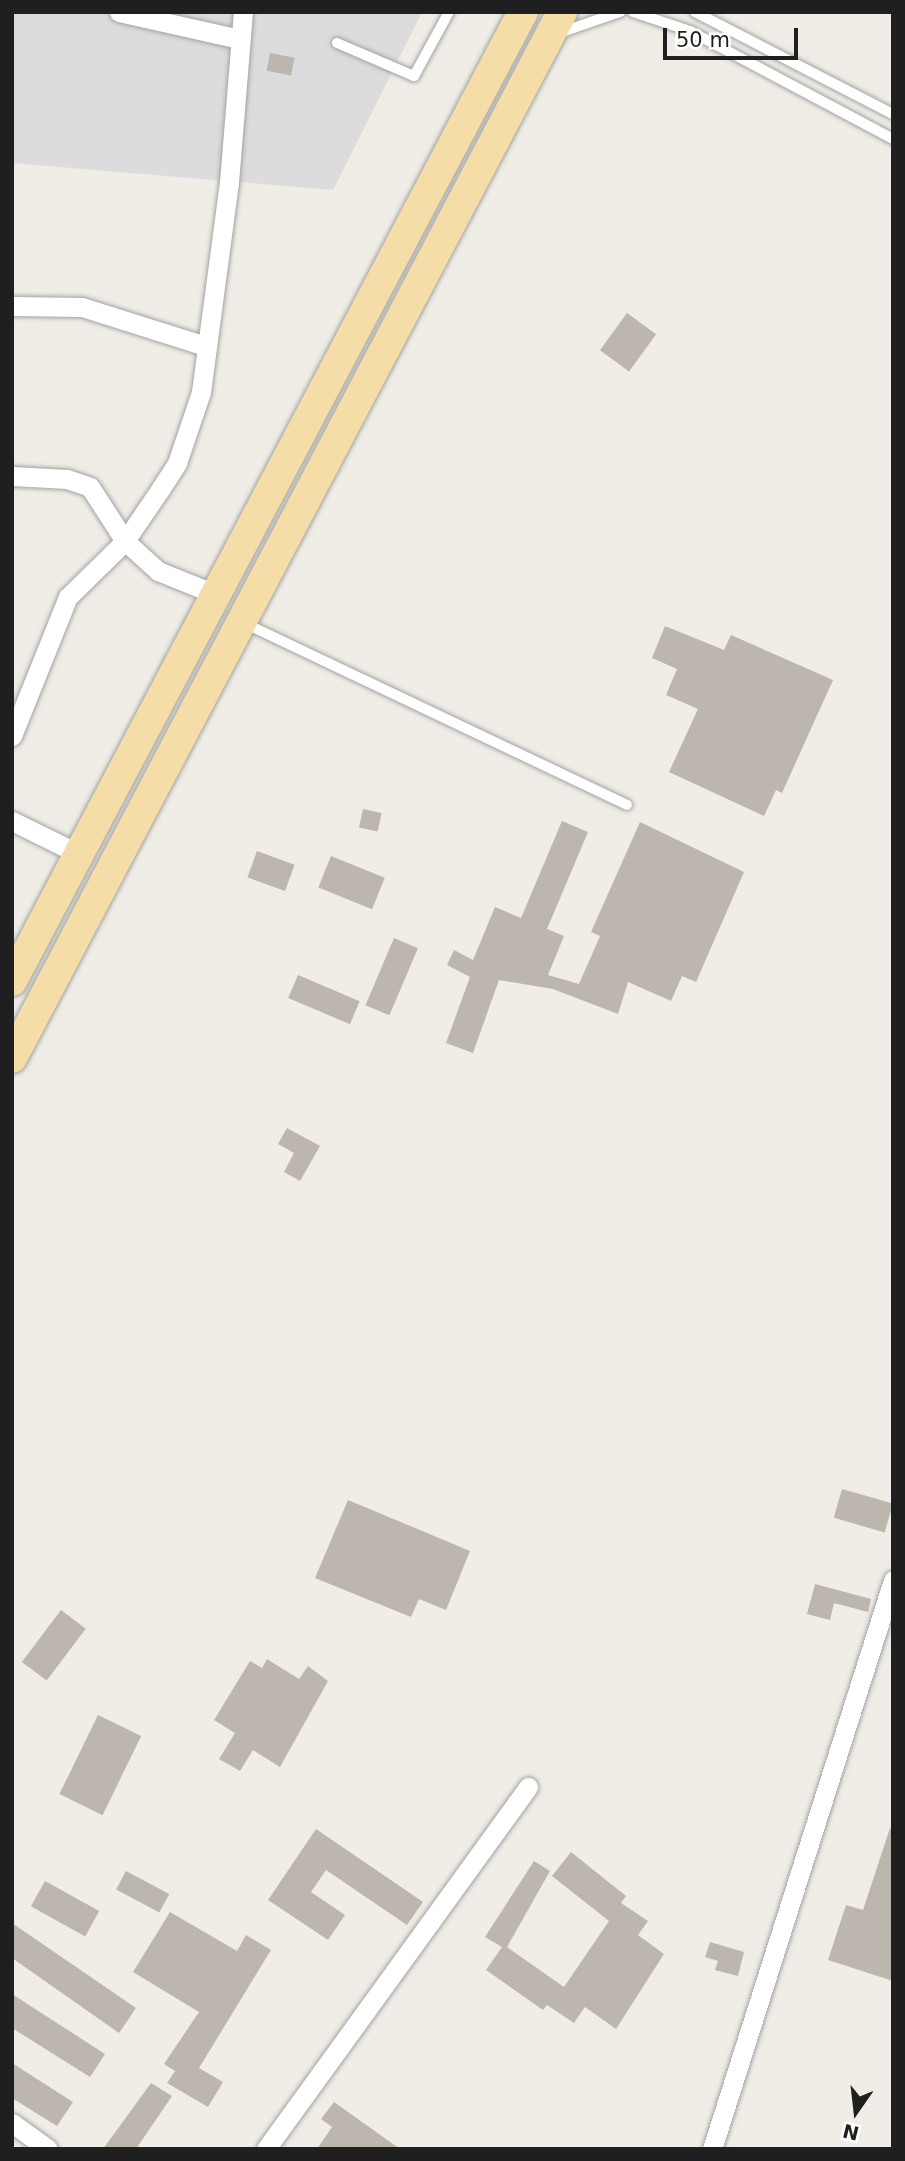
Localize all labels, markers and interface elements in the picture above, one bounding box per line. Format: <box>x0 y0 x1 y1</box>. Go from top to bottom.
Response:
scale bar <box>667 14 802 58</box>
text: 50 m <box>676 28 730 52</box>
north arrow <box>821 2077 891 2147</box>
text: N <box>841 2120 861 2145</box>

